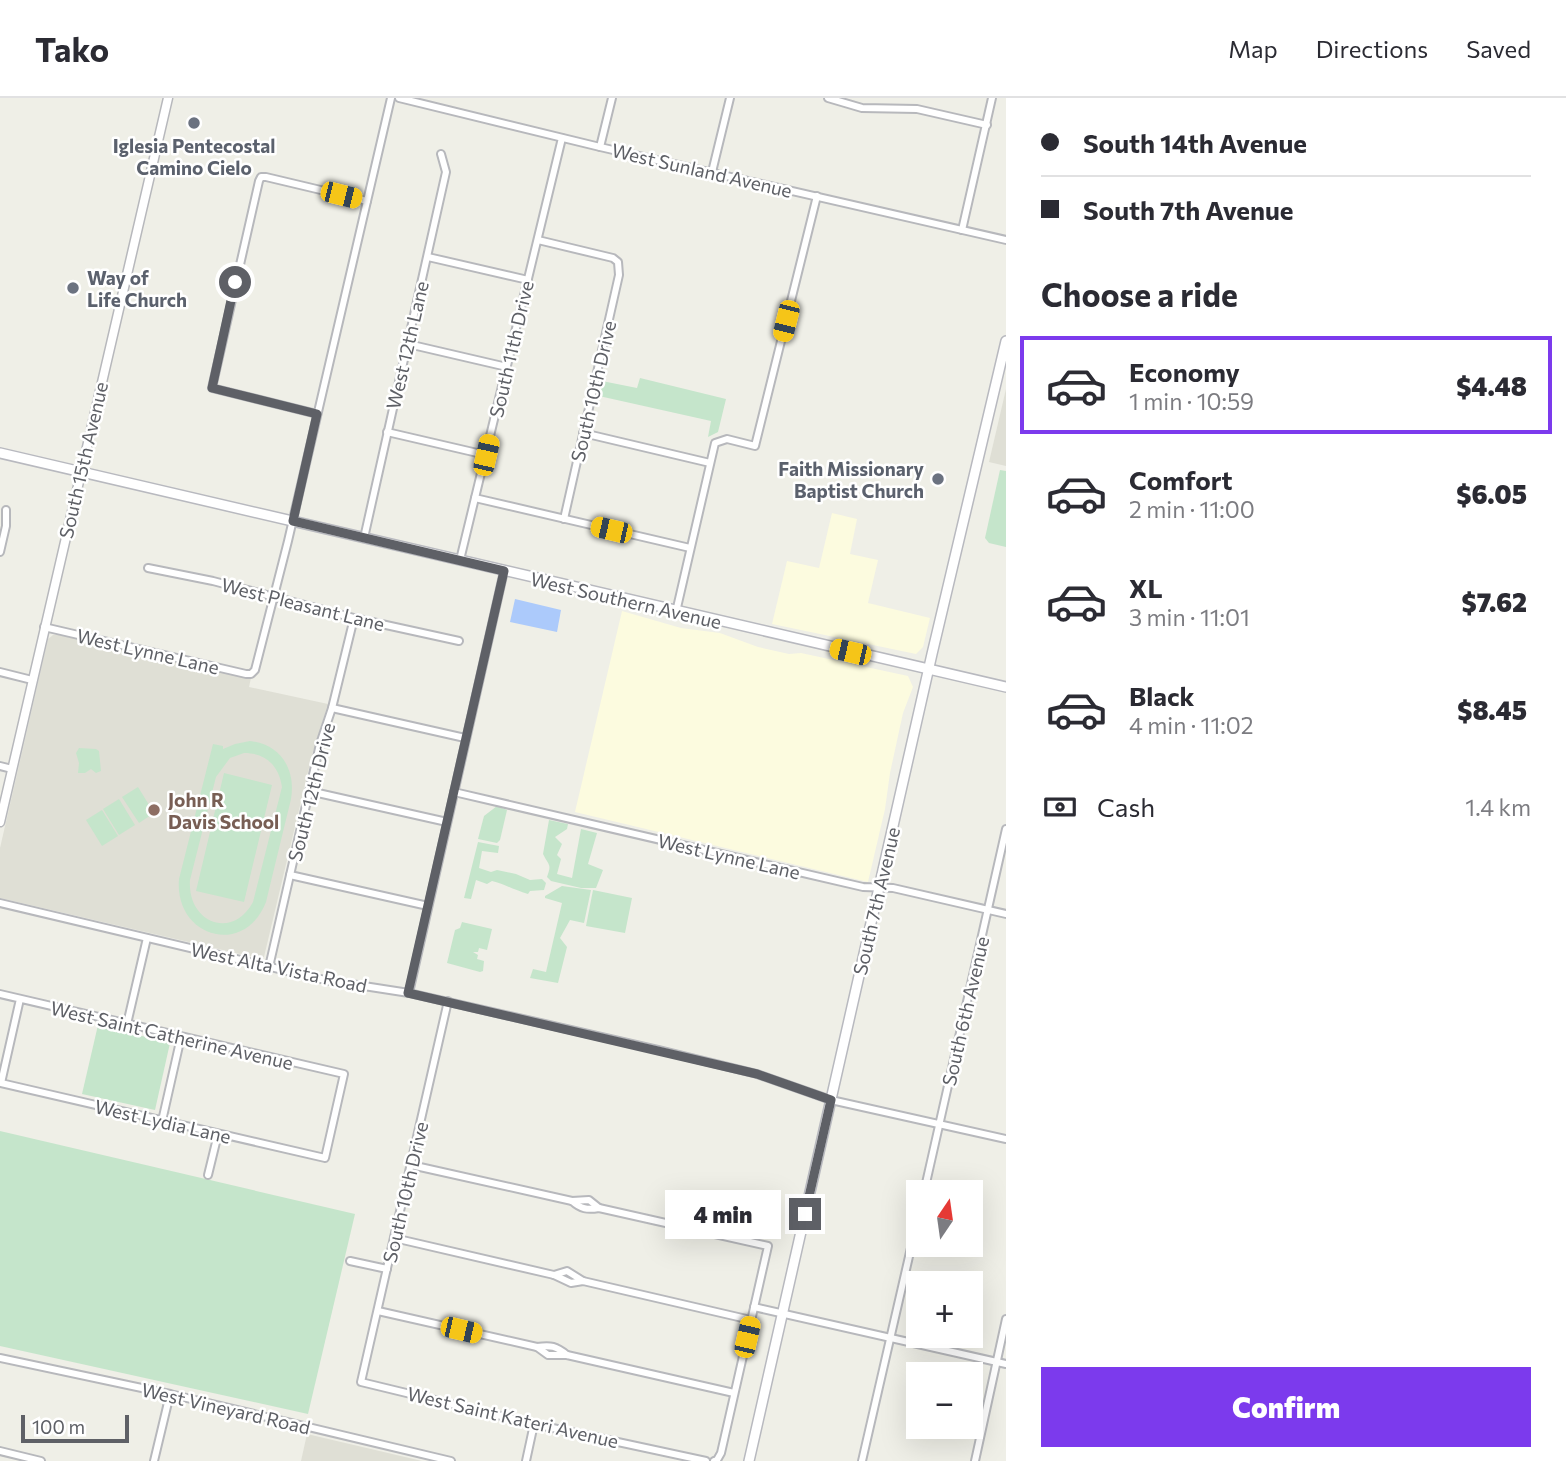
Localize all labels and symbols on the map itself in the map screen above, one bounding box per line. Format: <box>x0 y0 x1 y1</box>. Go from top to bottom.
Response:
marker: Iglesia Pentecostal Camino Cielo <box>186 115 202 131</box>
place label: Iglesia Pentecostal Camino Cielo <box>113 134 275 179</box>
street label: West Sunland Avenue <box>610 138 794 202</box>
car <box>319 180 364 210</box>
place label: Way of Life Church <box>87 266 187 311</box>
route start <box>219 266 251 298</box>
street label: South 11th Drive <box>484 278 538 420</box>
street label: West 12th Lane <box>381 279 433 411</box>
marker: Way of Life Church <box>65 280 81 296</box>
car <box>771 298 802 344</box>
street label: South 10th Drive <box>566 318 620 464</box>
street label: South 15th Avenue <box>54 379 112 541</box>
car <box>472 432 501 478</box>
place label: Faith Missionary Baptist Church <box>778 457 925 502</box>
marker: Faith Missionary Baptist Church <box>930 471 946 487</box>
car <box>589 515 634 545</box>
street label: West Southern Avenue <box>528 567 724 633</box>
street label: West Pleasant Lane <box>219 573 387 635</box>
street label: West Lynne Lane <box>75 623 221 679</box>
car <box>828 637 873 667</box>
street label: South 12th Drive <box>283 720 339 864</box>
place label: John R Davis School <box>168 788 279 833</box>
marker: John R Davis School <box>146 802 162 818</box>
street label: South 7th Avenue <box>848 825 904 977</box>
street label: West Lynne Lane <box>656 828 802 884</box>
street label: South 6th Avenue <box>937 934 993 1088</box>
street label: West Alta Vista Road <box>189 937 369 997</box>
street label: West Saint Catherine Avenue <box>48 996 296 1074</box>
street label: West Lydia Lane <box>93 1094 233 1148</box>
street label: South 10th Drive <box>378 1119 432 1265</box>
north arrow <box>906 1180 984 1256</box>
callout: 4 min <box>665 1190 780 1238</box>
route end <box>789 1198 821 1230</box>
car <box>733 1314 762 1360</box>
car <box>439 1315 484 1345</box>
street label: West Vineyard Road <box>139 1377 313 1439</box>
street label: West Saint Kateri Avenue <box>405 1381 621 1453</box>
scale bar <box>21 1412 130 1444</box>

